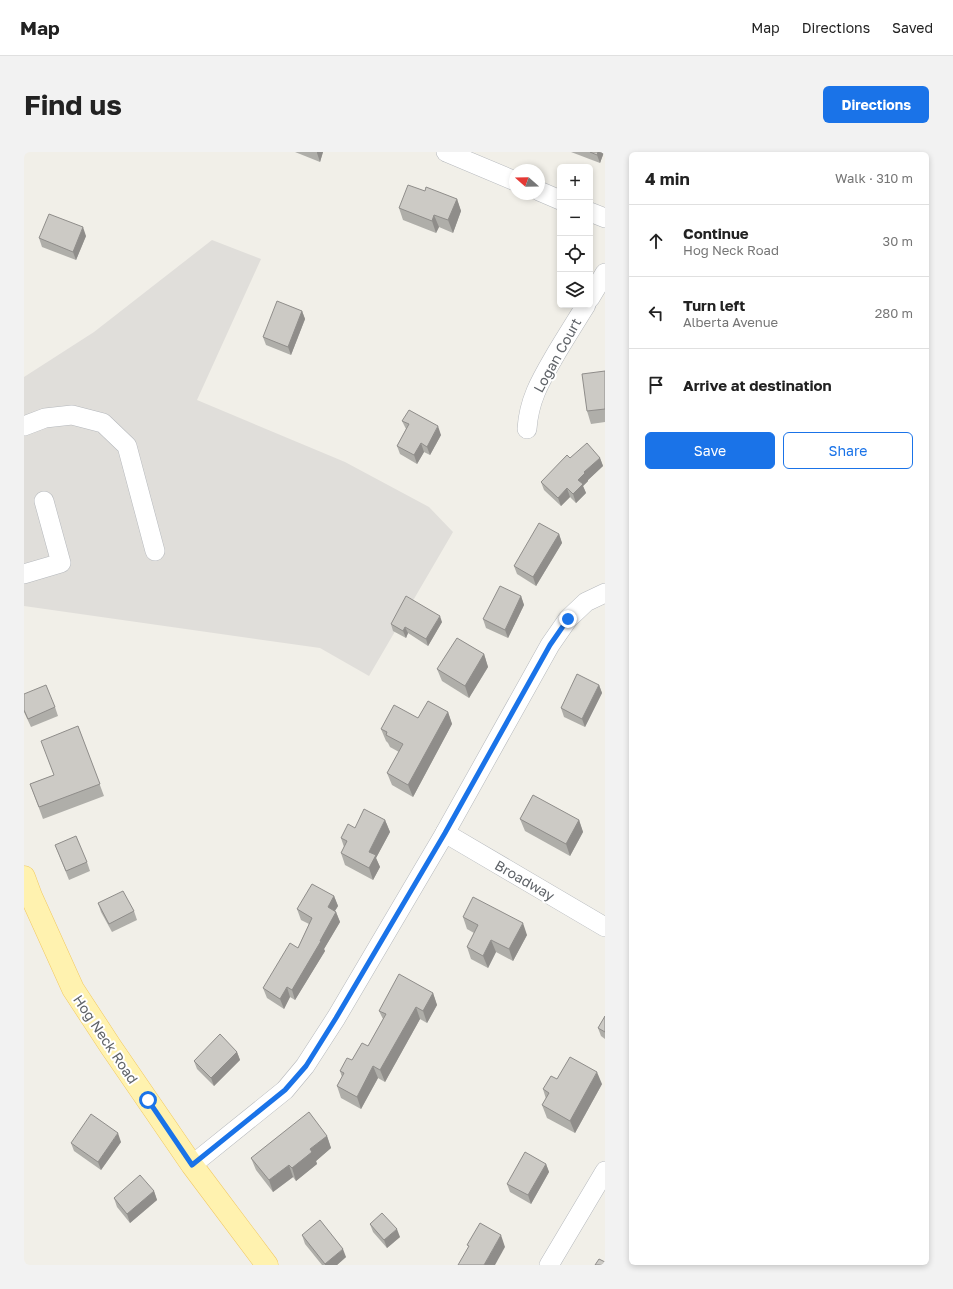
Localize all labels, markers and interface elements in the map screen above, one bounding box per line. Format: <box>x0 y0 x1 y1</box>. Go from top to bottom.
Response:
text: Map <box>20 16 60 39</box>
text: Map <box>751 19 780 36</box>
text: Directions <box>802 19 870 36</box>
text: Saved <box>892 19 933 36</box>
button: Directions <box>823 86 929 123</box>
text: Find us <box>24 88 122 121</box>
north arrow <box>509 164 545 200</box>
map controls <box>557 164 593 308</box>
button: + <box>557 164 593 200</box>
text: 4 min <box>645 168 690 189</box>
text: Walk · 310 m <box>835 170 913 186</box>
button: − <box>557 200 593 236</box>
text: Continue <box>683 224 749 242</box>
icon: ahead <box>645 230 667 252</box>
text: 30 m <box>883 233 913 249</box>
button: locate <box>557 236 593 272</box>
text: Hog Neck Road <box>683 242 779 258</box>
button: layers <box>557 272 593 308</box>
text: Turn left <box>683 296 745 314</box>
icon: left <box>645 302 667 324</box>
text: 280 m <box>875 305 913 321</box>
text: Alberta Avenue <box>683 314 778 330</box>
street label: Logan Court <box>530 315 584 395</box>
icon: arrive <box>645 374 667 396</box>
text: Arrive at destination <box>683 376 832 394</box>
button: Save <box>645 432 775 469</box>
button: Share <box>783 432 913 469</box>
route end <box>559 610 577 628</box>
street label: Broadway <box>492 856 558 904</box>
street label: Hog Neck Road <box>70 991 142 1087</box>
route start <box>139 1091 157 1109</box>

